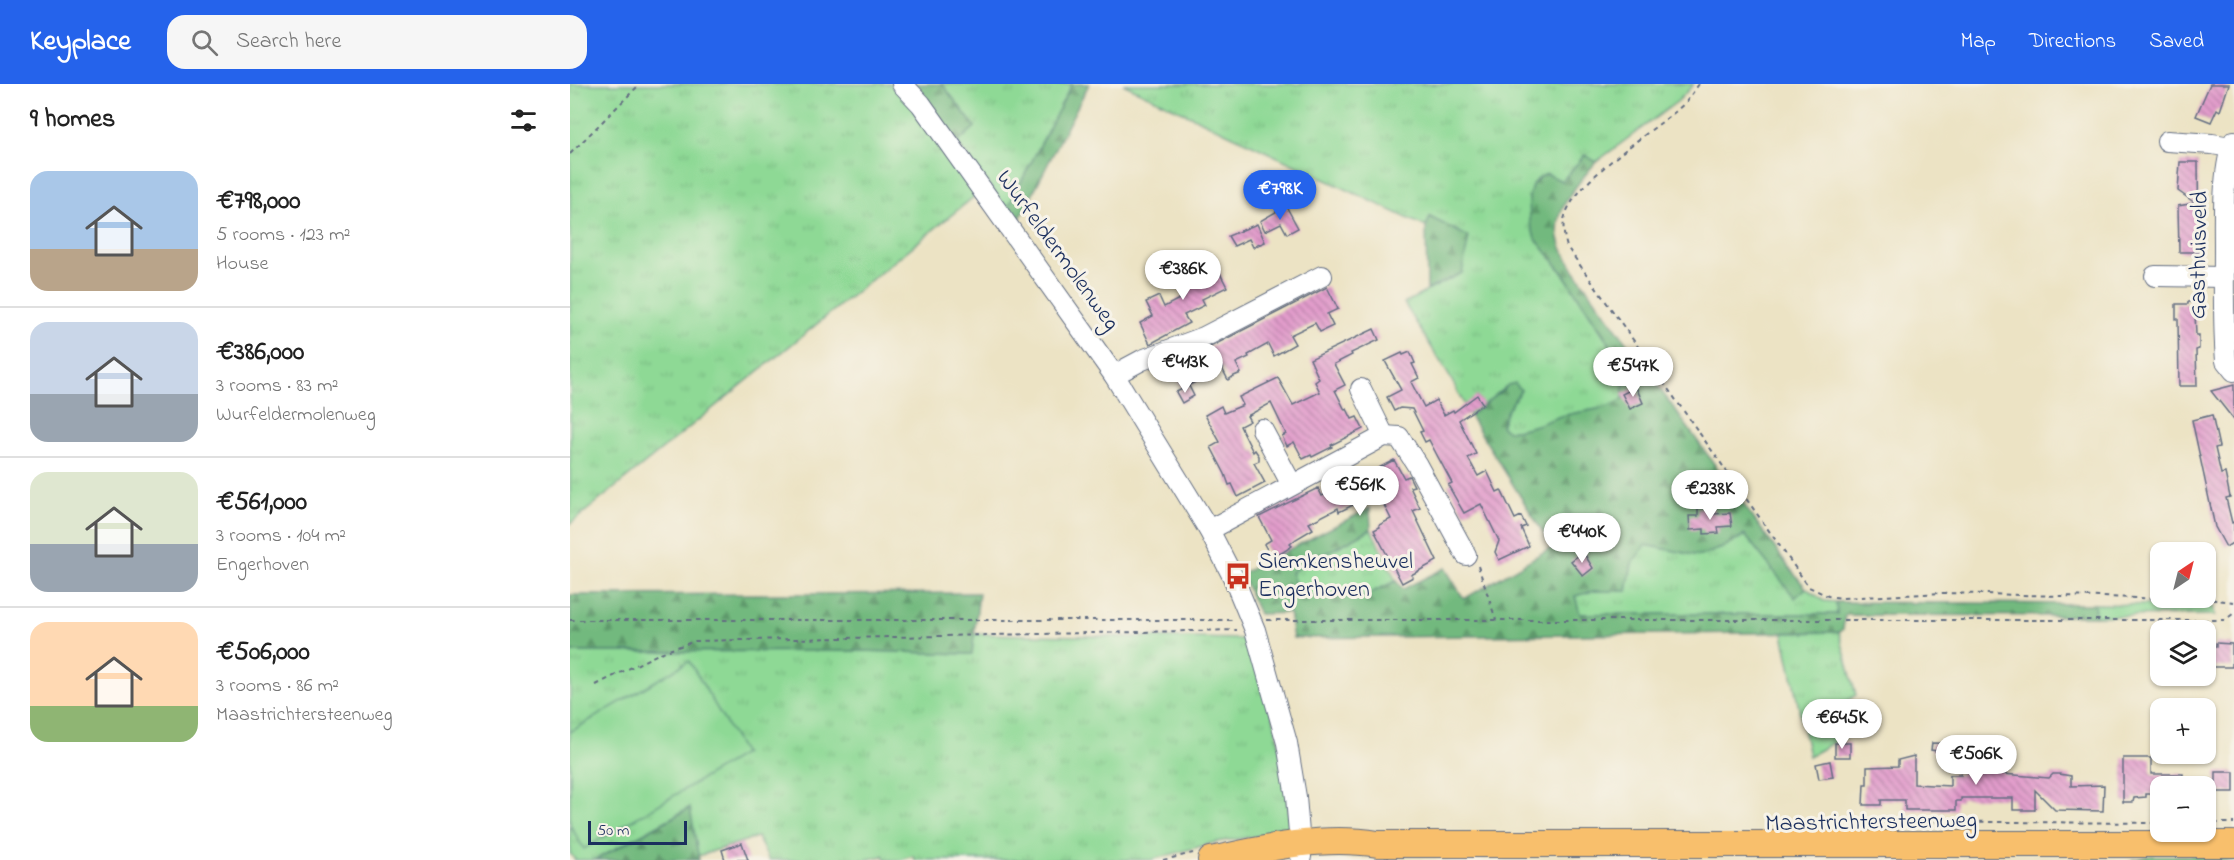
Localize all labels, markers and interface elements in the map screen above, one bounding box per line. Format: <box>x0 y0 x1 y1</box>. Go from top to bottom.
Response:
search box <box>167 15 587 69</box>
text: Keyplace <box>30 22 131 63</box>
icon: search <box>188 26 221 59</box>
text: Search here <box>236 26 341 58</box>
text: Map <box>1960 27 1996 57</box>
text: Directions <box>2029 27 2116 57</box>
text: Saved <box>2149 27 2204 57</box>
text: 9 homes <box>30 101 115 139</box>
icon: filters <box>507 104 540 137</box>
street label: Wurfeldermolenweg <box>987 163 1127 339</box>
pin: €798K <box>1238 170 1322 221</box>
text: €798K <box>1257 175 1303 204</box>
text: €798,000 <box>216 183 301 221</box>
street label: Gasthuisveld <box>2181 190 2219 319</box>
icon: home <box>78 195 150 267</box>
text: 5 rooms · 123 m² <box>216 221 350 250</box>
text: House <box>216 250 269 279</box>
pin: €386K <box>1141 250 1225 301</box>
text: €386K <box>1159 255 1207 284</box>
text: €386,000 <box>216 334 304 372</box>
pin: €413K <box>1143 343 1227 394</box>
icon: home <box>78 346 150 418</box>
pin: €547K <box>1591 347 1675 398</box>
text: €413K <box>1162 348 1208 377</box>
text: €547K <box>1607 352 1659 381</box>
text: 3 rooms · 83 m² <box>216 372 338 401</box>
text: Wurfeldermolenweg <box>216 401 376 430</box>
pin: €561K <box>1318 466 1402 517</box>
pin: €238K <box>1668 470 1752 521</box>
text: €561K <box>1335 471 1385 500</box>
text: €238K <box>1685 475 1735 504</box>
text: €561,000 <box>216 484 307 522</box>
icon: home <box>78 496 150 568</box>
pin: €440K <box>1540 513 1624 564</box>
text: €440K <box>1558 518 1606 547</box>
text: 3 rooms · 104 m² <box>216 522 346 551</box>
north arrow <box>2150 542 2216 608</box>
map controls <box>2150 542 2216 842</box>
place label: Siemkensheuvel Engerhoven <box>1258 545 1413 608</box>
text: Engerhoven <box>216 551 309 580</box>
bus stop icon: Siemkensheuvel Engerhoven <box>1223 561 1253 591</box>
button: layers <box>2150 620 2216 686</box>
text: €506,000 <box>216 634 310 672</box>
icon: home <box>78 646 150 718</box>
text: 3 rooms · 86 m² <box>216 672 339 701</box>
button: + <box>2150 698 2216 764</box>
pin: €645K <box>1800 699 1884 750</box>
text: Maastrichtersteenweg <box>216 701 392 730</box>
text: €645K <box>1816 704 1868 733</box>
pin: €506K <box>1934 735 2018 786</box>
text: €506K <box>1950 740 2002 769</box>
button: − <box>2150 776 2216 842</box>
street label: Maastrichtersteenweg <box>1765 804 1977 842</box>
scale bar <box>588 818 687 846</box>
text: 50 m <box>597 819 629 843</box>

